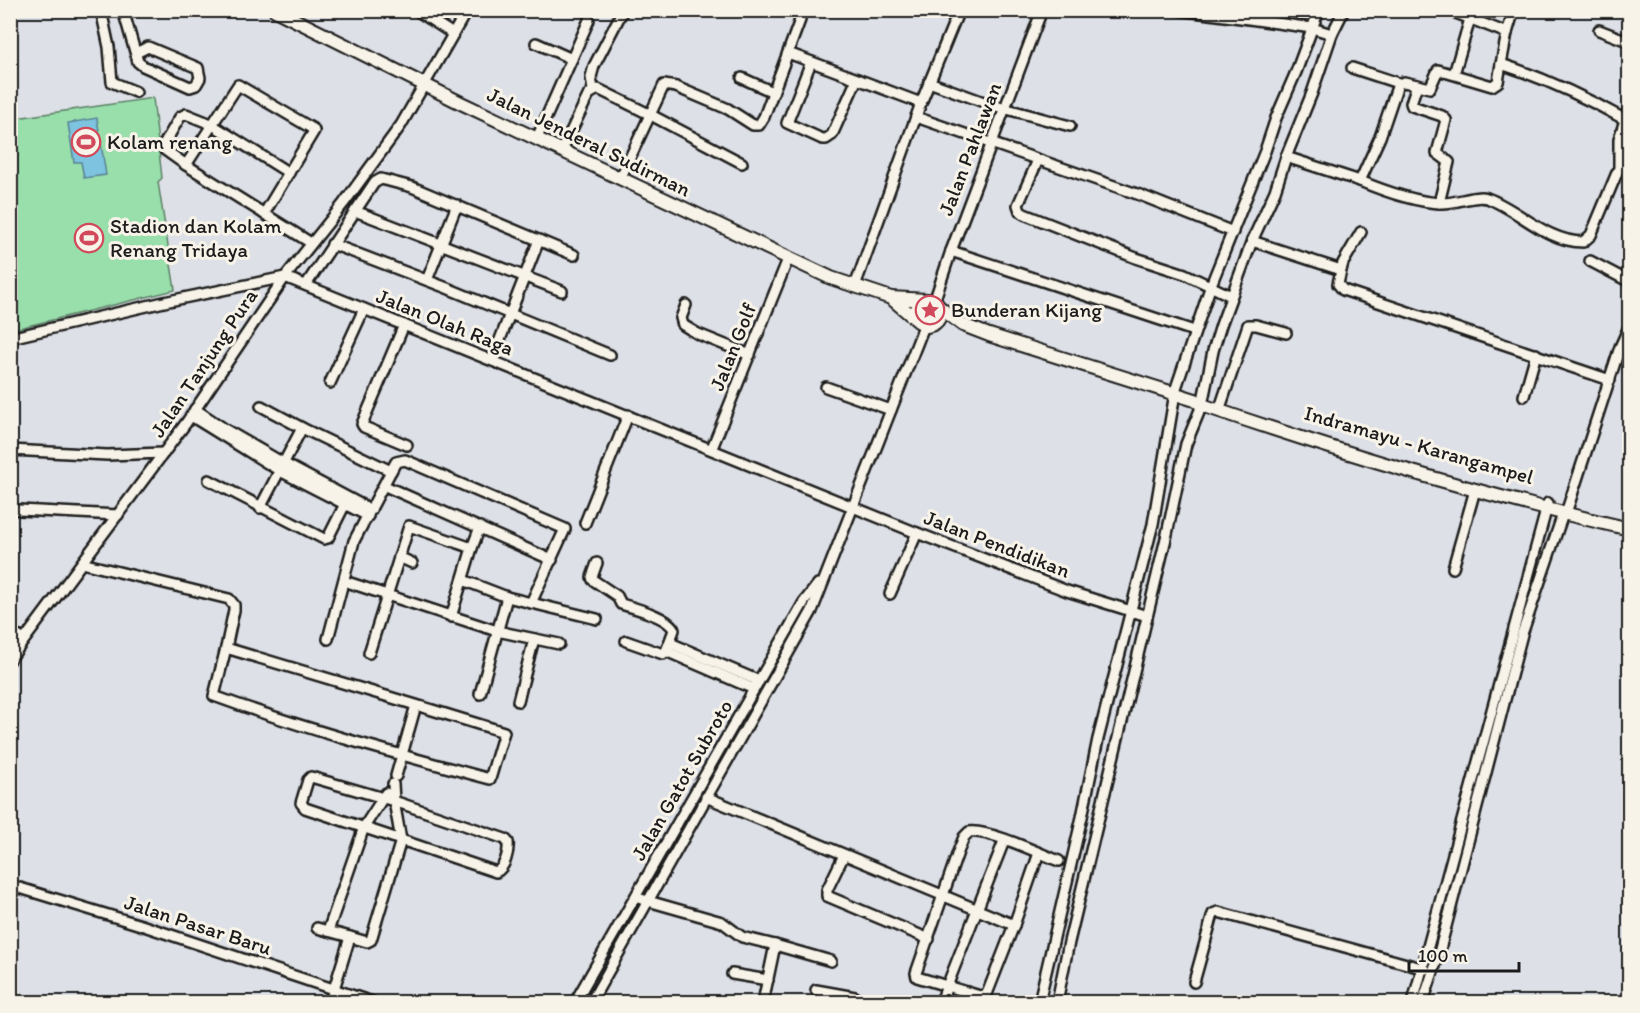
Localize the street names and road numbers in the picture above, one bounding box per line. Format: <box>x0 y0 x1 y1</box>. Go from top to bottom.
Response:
street label: Jalan Pahlawan <box>933 79 1006 219</box>
street label: Jalan Jenderal Sudirman <box>483 81 695 202</box>
street label: Jalan Olah Raga <box>373 283 517 360</box>
street label: Jalan Tanjung Pura <box>145 284 263 442</box>
street label: Jalan Golf <box>704 299 761 394</box>
street label: Indramayu - Karangampel <box>1302 400 1537 489</box>
street label: Jalan Pendidikan <box>921 504 1074 583</box>
street label: Jalan Gatot Subroto <box>625 695 738 865</box>
street label: Jalan Pasar Baru <box>122 889 275 960</box>

